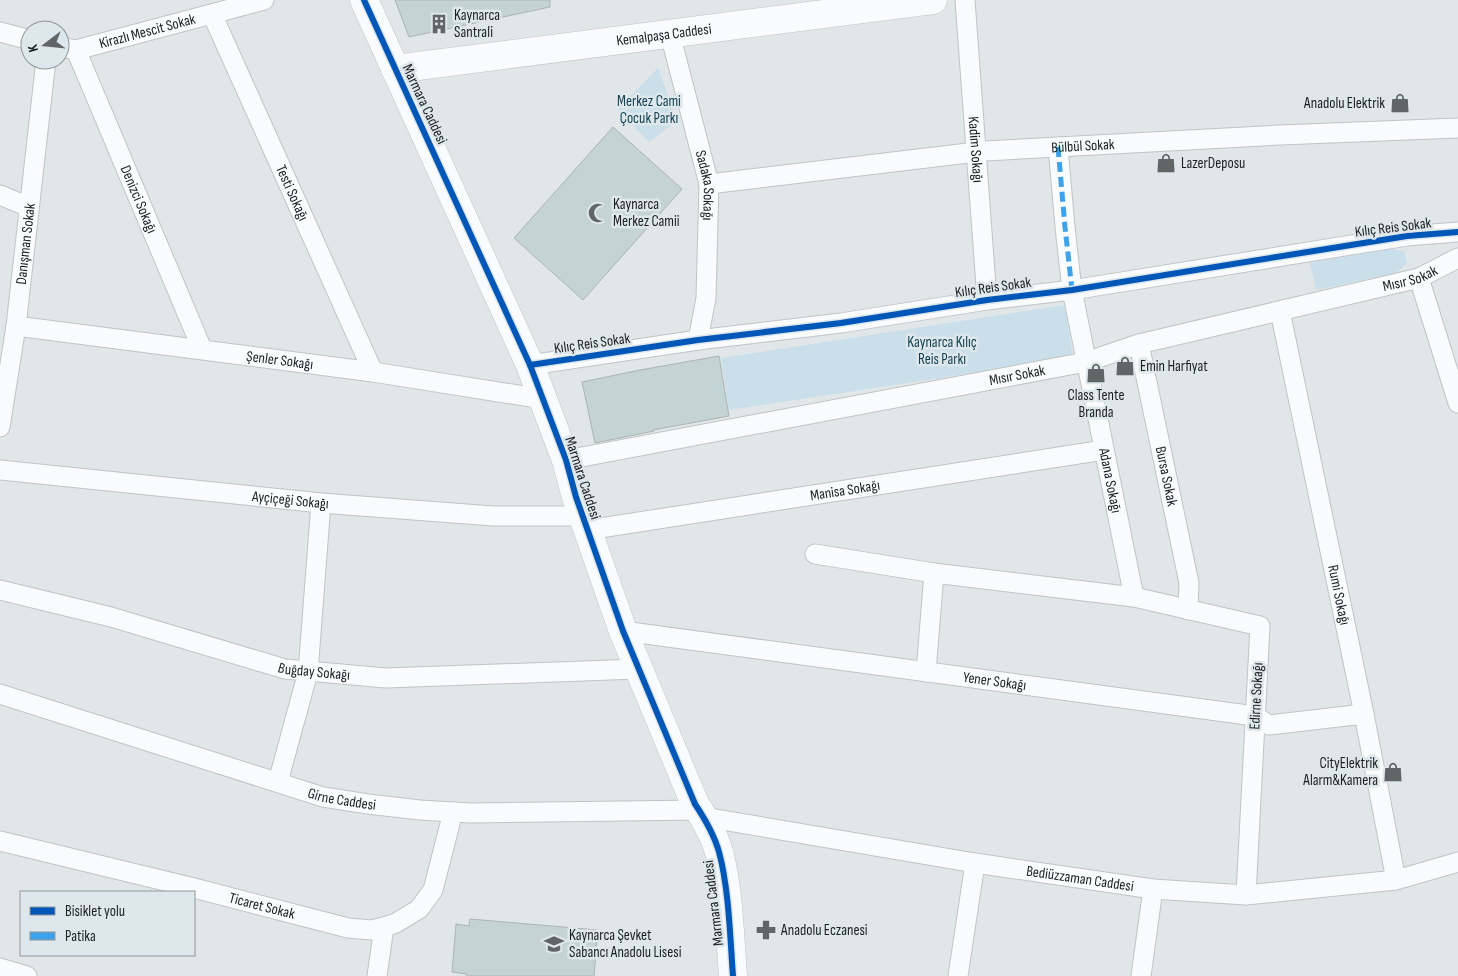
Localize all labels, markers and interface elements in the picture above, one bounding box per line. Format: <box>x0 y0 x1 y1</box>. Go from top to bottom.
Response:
place label: Kaynarca Santrali <box>454 6 500 42</box>
street label: Kirazlı Mescit Sokak <box>97 10 198 53</box>
building icon: Kaynarca Santrali <box>428 13 450 35</box>
street label: Kemalpaşa Caddesi <box>615 19 713 51</box>
north arrow <box>20 20 70 70</box>
text: K <box>24 43 42 54</box>
street label: Marmara Caddesi <box>398 61 451 147</box>
park label: Merkez Cami Çocuk Parkı <box>617 92 681 128</box>
shop icon: Anadolu Elektrik <box>1389 92 1411 114</box>
place label: Anadolu Elektrik <box>1303 94 1385 113</box>
street label: Kadim Sokağı <box>964 116 987 184</box>
street label: Bülbül Sokak <box>1051 135 1115 157</box>
street label: Sadaka Sokağı <box>691 148 718 221</box>
shop icon: LazerDeposu <box>1155 152 1177 174</box>
place label: LazerDeposu <box>1181 154 1245 173</box>
street label: Testi Sokağı <box>271 162 313 224</box>
street label: Denizci Sokağı <box>116 163 161 236</box>
place label: Kaynarca Merkez Camii <box>613 195 680 231</box>
street label: Danışman Sokak <box>12 202 40 286</box>
mosque icon: Kaynarca Merkez Camii <box>587 202 609 224</box>
street label: Kılıç Reis Sokak <box>1354 213 1433 242</box>
street label: Mısır Sokak <box>1381 261 1441 296</box>
street label: Kılıç Reis Sokak <box>954 273 1033 302</box>
street label: Kılıç Reis Sokak <box>553 329 632 358</box>
park label: Kaynarca Kılıç Reis Parkı <box>907 333 977 369</box>
street label: Şenler Sokağı <box>245 347 314 374</box>
shop icon: Emin Harfiyat <box>1114 355 1136 377</box>
place label: Emin Harfiyat <box>1140 357 1208 376</box>
street label: Mısır Sokak <box>988 361 1047 390</box>
shop icon: Class Tente Branda <box>1085 362 1107 384</box>
place label: Class Tente Branda <box>1068 386 1124 422</box>
street label: Marmara Caddesi <box>560 434 605 522</box>
street label: Adana Sokağı <box>1094 445 1126 515</box>
street label: Bursa Sokak <box>1151 445 1182 508</box>
street label: Manisa Sokağı <box>809 476 881 505</box>
street label: Ayçiçeği Sokağı <box>250 487 329 514</box>
street label: Rumi Sokağı <box>1323 563 1354 627</box>
street label: Buğday Sokağı <box>276 658 351 685</box>
street label: Edirne Sokağı <box>1245 662 1268 730</box>
street label: Yener Sokağı <box>962 668 1027 695</box>
place label: CityElektrik Alarm&Kamera <box>1302 754 1378 790</box>
shop icon: CityElektrik Alarm&Kamera <box>1382 761 1404 783</box>
street label: Girne Caddesi <box>305 784 377 815</box>
street label: Marmara Caddesi <box>699 859 728 947</box>
street label: Bediüzzaman Caddesi <box>1025 862 1135 896</box>
street label: Ticaret Sokak <box>227 889 297 924</box>
legend <box>20 891 195 956</box>
text: Bisiklet yolu <box>65 902 125 921</box>
pharmacy icon: Anadolu Eczanesi <box>755 919 777 941</box>
place label: Anadolu Eczanesi <box>780 921 868 940</box>
place label: Kaynarca Şevket Sabancı Anadolu Lisesi <box>569 926 682 962</box>
text: Patika <box>65 927 96 946</box>
school or university icon: Kaynarca Şevket Sabancı Anadolu Lisesi <box>543 933 565 955</box>

